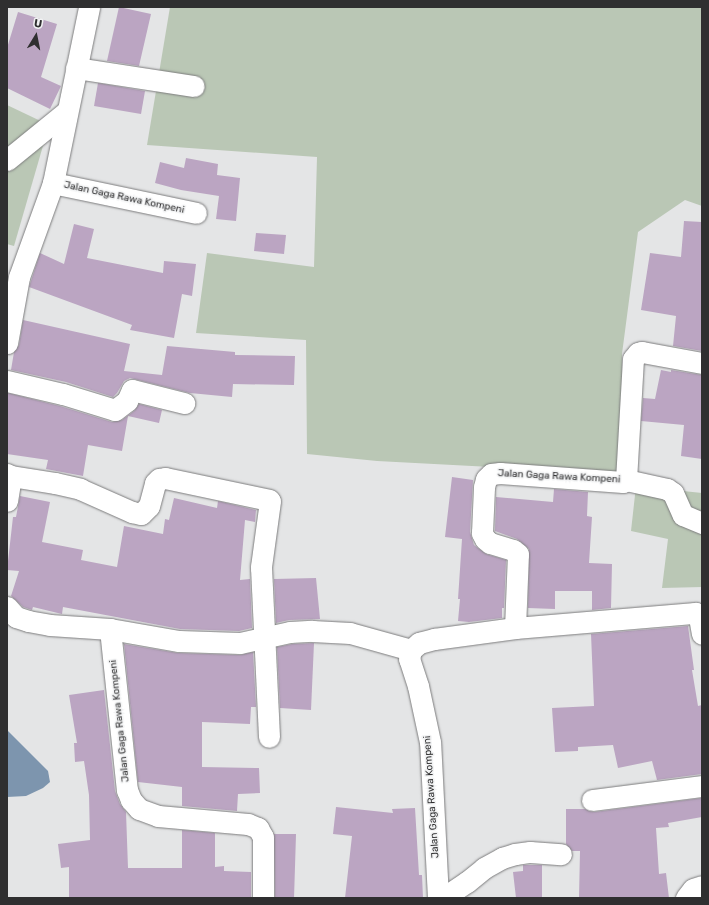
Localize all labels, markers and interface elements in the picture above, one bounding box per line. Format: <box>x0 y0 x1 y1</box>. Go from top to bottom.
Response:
north arrow <box>16 16 56 56</box>
text: U <box>33 17 43 31</box>
street label: Jalan Gaga Rawa Kompeni <box>63 179 185 217</box>
street label: Jalan Gaga Rawa Kompeni <box>497 468 621 486</box>
street label: Jalan Gaga Rawa Kompeni <box>108 659 132 783</box>
street label: Jalan Gaga Rawa Kompeni <box>422 735 442 859</box>

